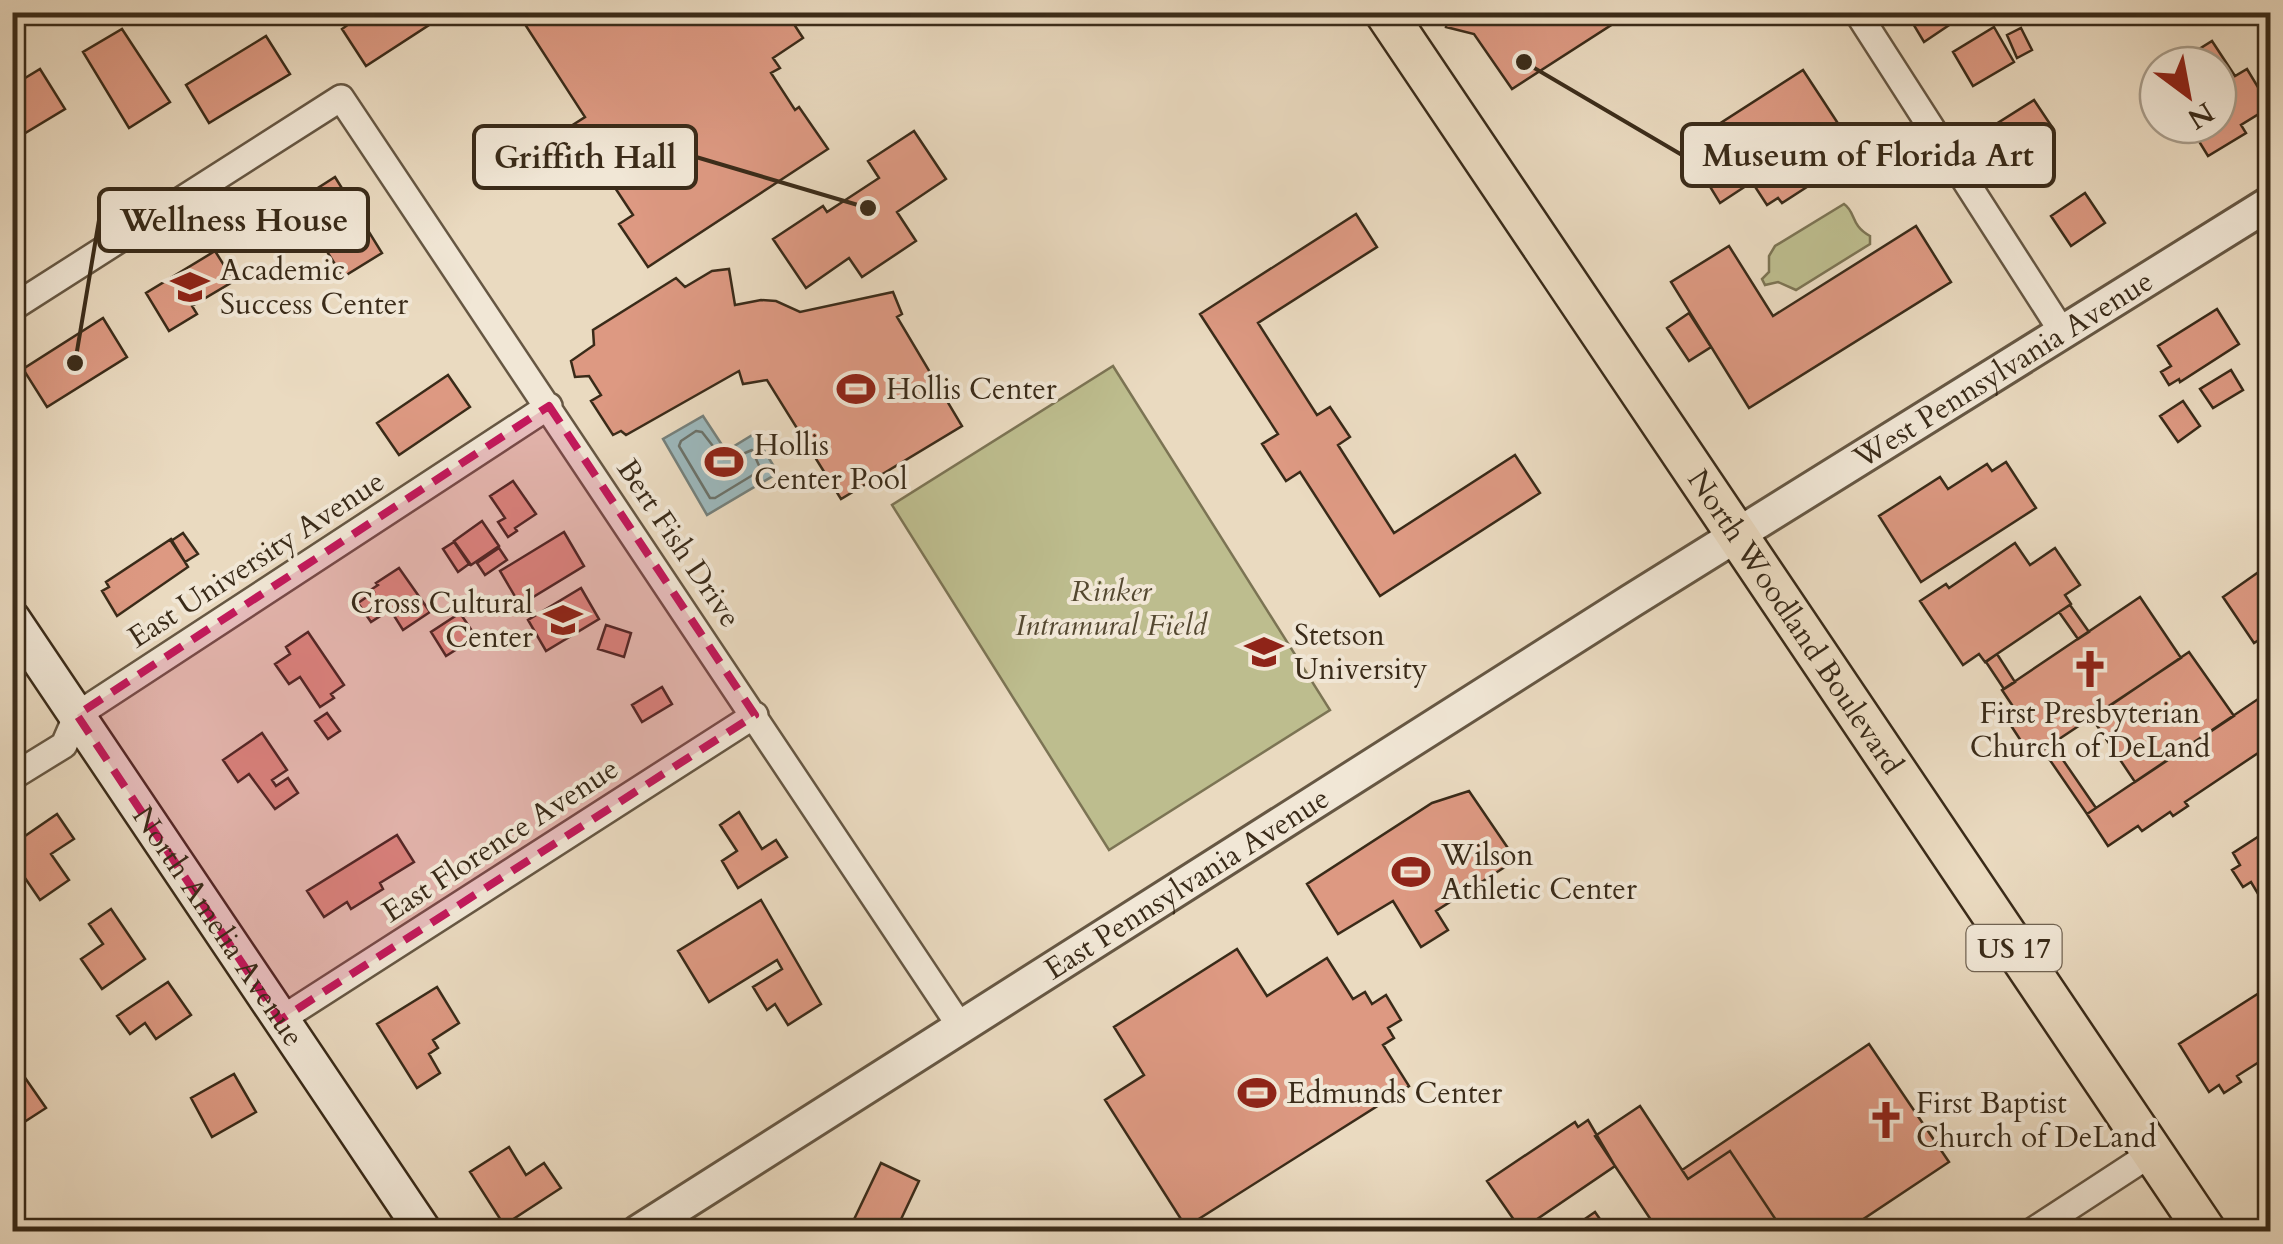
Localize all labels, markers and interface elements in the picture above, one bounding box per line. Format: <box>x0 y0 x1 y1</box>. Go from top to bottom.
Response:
north arrow <box>2138 45 2238 145</box>
text: N <box>2180 93 2221 138</box>
callout: Museum of Florida Art <box>1682 124 2054 186</box>
callout: Griffith Hall <box>474 126 696 188</box>
text: Museum of Florida Art <box>1702 134 2034 178</box>
text: Griffith Hall <box>494 136 676 180</box>
callout: Wellness House <box>99 189 368 251</box>
text: Wellness House <box>119 199 348 243</box>
place label: Academic Success Center <box>220 250 408 325</box>
street label: West Pennsylvania Avenue <box>1845 261 2161 479</box>
school or university icon: Academic Success Center <box>169 266 211 308</box>
sports icon: Hollis Center <box>835 368 877 410</box>
place label: Hollis Center <box>886 369 1057 410</box>
place label: Hollis Center Pool <box>754 425 908 500</box>
sports icon: Hollis Center Pool <box>703 441 745 483</box>
street label: Bert Fish Drive <box>607 451 750 636</box>
street label: East University Avenue <box>120 461 392 658</box>
street label: North Woodland Boulevard <box>1678 462 1912 783</box>
park label: Rinker Intramural Field <box>1015 571 1208 646</box>
place label: Cross Cultural Center <box>350 583 533 658</box>
school or university icon: Cross Cultural Center <box>542 599 584 641</box>
place label: Stetson University <box>1294 615 1428 690</box>
school or university icon: Stetson University <box>1243 631 1285 673</box>
church icon: First Presbyterian Church of DeLand <box>2069 648 2111 690</box>
place label: First Presbyterian Church of DeLand <box>1970 693 2210 768</box>
street label: East Florence Avenue <box>374 749 626 932</box>
street label: East Pennsylvania Avenue <box>1037 778 1337 990</box>
street label: North Amelia Avenue <box>122 798 314 1055</box>
place label: Wilson Athletic Center <box>1440 835 1637 910</box>
sports icon: Wilson Athletic Center <box>1390 851 1432 893</box>
road number: US 17 <box>1966 925 2062 971</box>
sports icon: Edmunds Center <box>1236 1072 1278 1114</box>
place label: Edmunds Center <box>1287 1073 1502 1114</box>
place label: First Baptist Church of DeLand <box>1916 1083 2157 1158</box>
church icon: First Baptist Church of DeLand <box>1865 1099 1907 1141</box>

